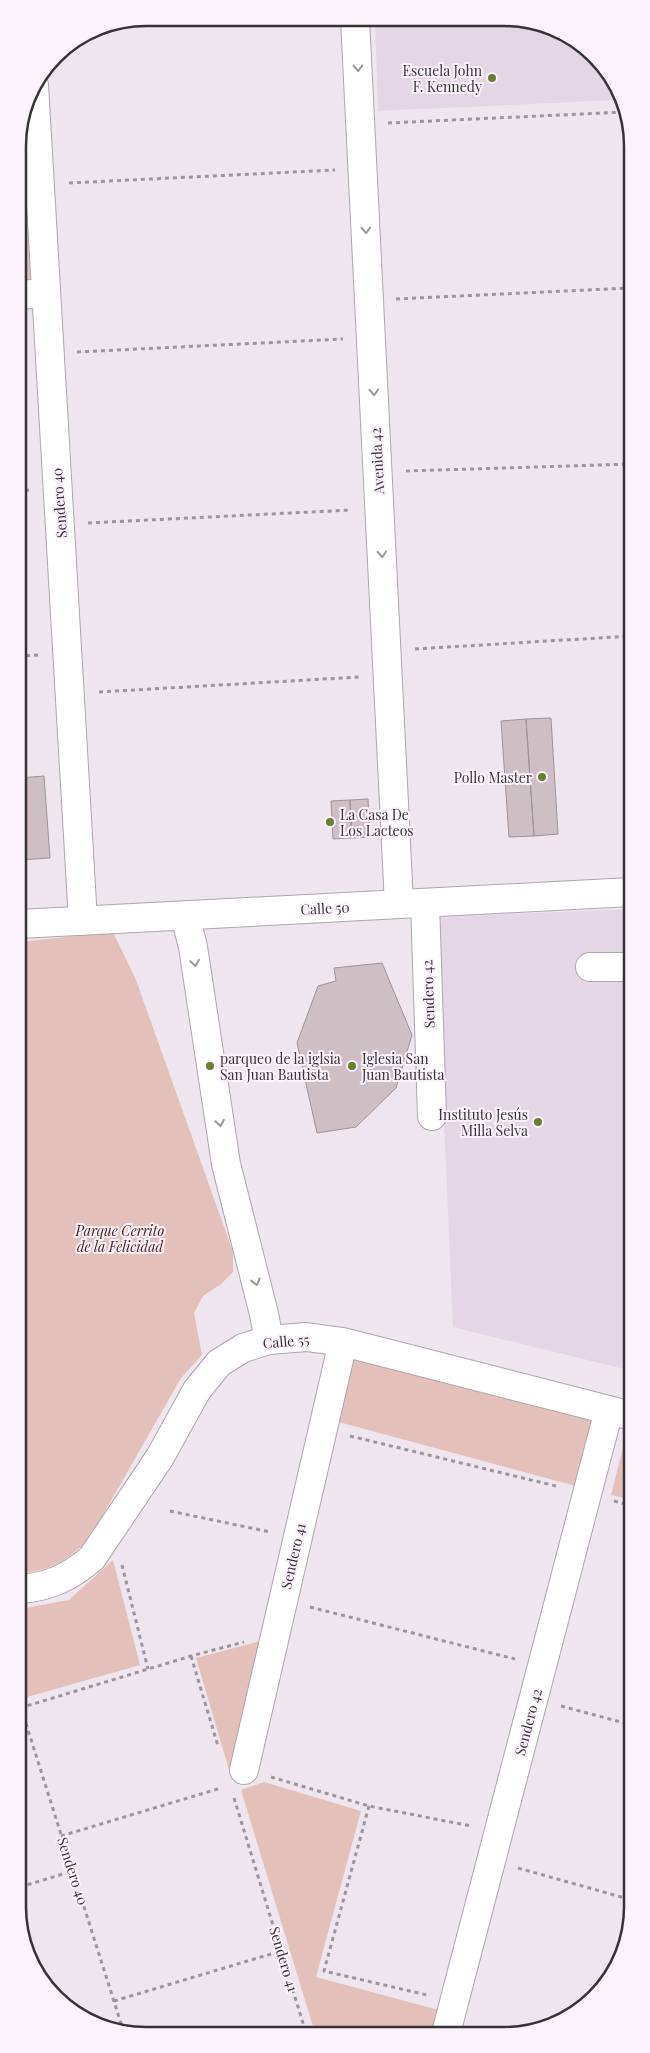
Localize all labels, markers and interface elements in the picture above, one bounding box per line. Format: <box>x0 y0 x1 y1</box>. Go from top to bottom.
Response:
place label: Escuela John F. Kennedy <box>402 61 483 96</box>
one-way arrow <box>352 64 363 72</box>
marker: Escuela John F. Kennedy <box>486 72 498 84</box>
one-way arrow <box>360 226 371 234</box>
one-way arrow <box>368 388 379 396</box>
street label: Avenida 42 <box>366 427 388 496</box>
street label: Sendero 40 <box>47 467 71 539</box>
one-way arrow <box>376 551 387 559</box>
place label: Pollo Master <box>454 768 533 787</box>
marker: Pollo Master <box>536 771 548 783</box>
place label: La Casa De Los Lacteos <box>340 805 414 840</box>
marker: La Casa De Los Lacteos <box>324 816 336 828</box>
street label: Calle 50 <box>300 897 350 919</box>
one-way arrow <box>190 958 200 967</box>
street label: Sendero 42 <box>417 959 439 1029</box>
place label: parqueo de la iglsia San Juan Bautista <box>220 1049 341 1084</box>
place label: Iglesia San Juan Bautista <box>361 1049 444 1084</box>
marker: parqueo de la iglsia San Juan Bautista <box>204 1060 216 1072</box>
marker: Iglesia San Juan Bautista <box>346 1060 358 1072</box>
place label: Instituto Jesús Milla Selva <box>438 1105 528 1140</box>
marker: Instituto Jesús Milla Selva <box>532 1116 544 1128</box>
one-way arrow <box>214 1120 225 1128</box>
park label: Parque Cerrito de la Felicidad <box>75 1221 165 1256</box>
one-way arrow <box>250 1277 261 1286</box>
street label: Calle 55 <box>262 1329 310 1352</box>
street label: Sendero 41 <box>276 1521 310 1591</box>
street label: Sendero 42 <box>510 1686 546 1758</box>
street label: Sendero 40 <box>53 1835 93 1907</box>
street label: Sendero 41 <box>265 1924 303 1994</box>

